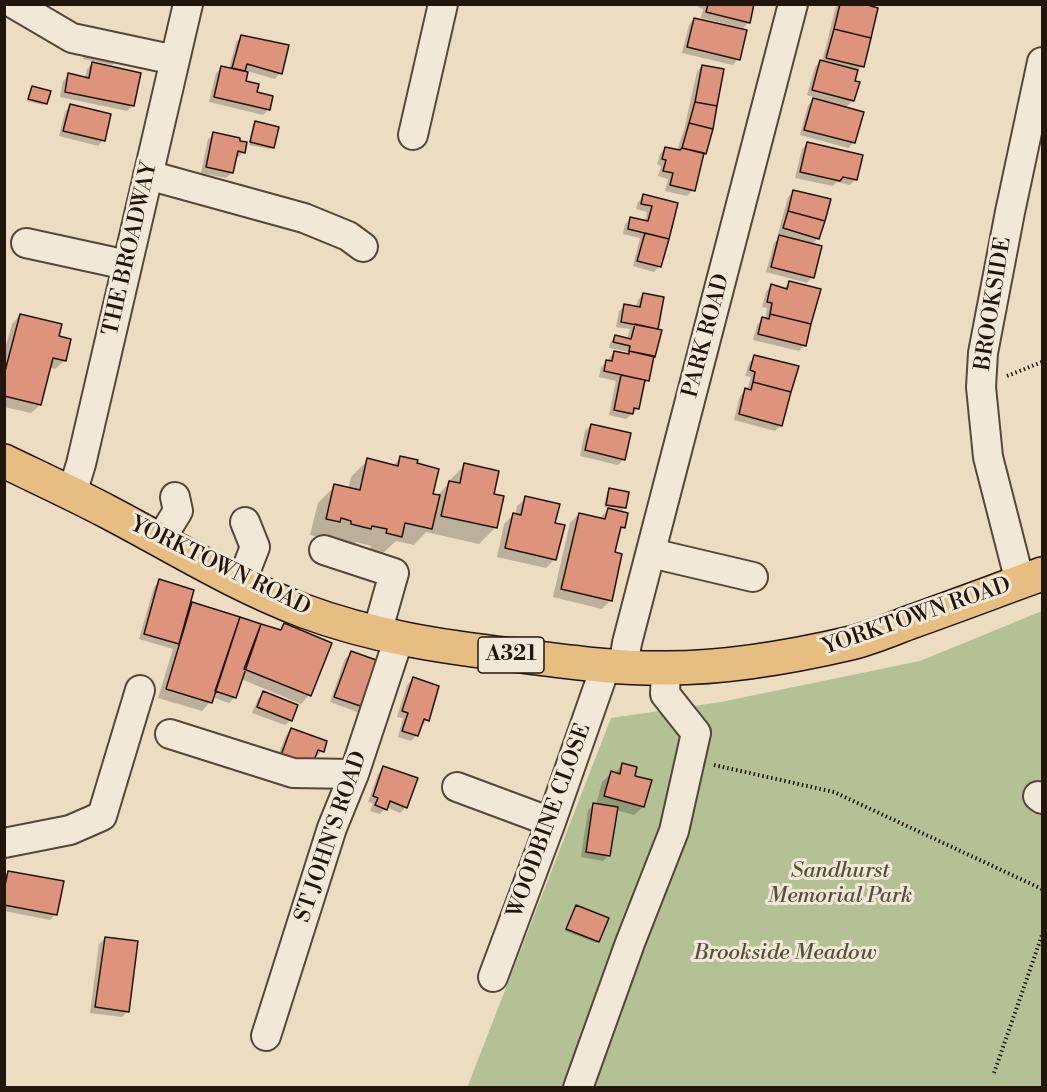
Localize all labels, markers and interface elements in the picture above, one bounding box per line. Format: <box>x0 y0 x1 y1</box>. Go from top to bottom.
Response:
street label: THE BROADWAY <box>98 160 164 338</box>
street label: BROOKSIDE <box>970 235 1018 373</box>
street label: PARK ROAD <box>678 271 736 401</box>
street label: YORKTOWN ROAD <box>126 512 314 622</box>
street label: YORKTOWN ROAD <box>819 572 1015 662</box>
road number: A321 <box>478 637 544 673</box>
street label: WOODBINE CLOSE <box>503 720 597 922</box>
street label: ST JOHN'S ROAD <box>290 748 374 926</box>
park label: Sandhurst Memorial Park <box>768 859 912 910</box>
park label: Brookside Meadow <box>693 941 877 967</box>

